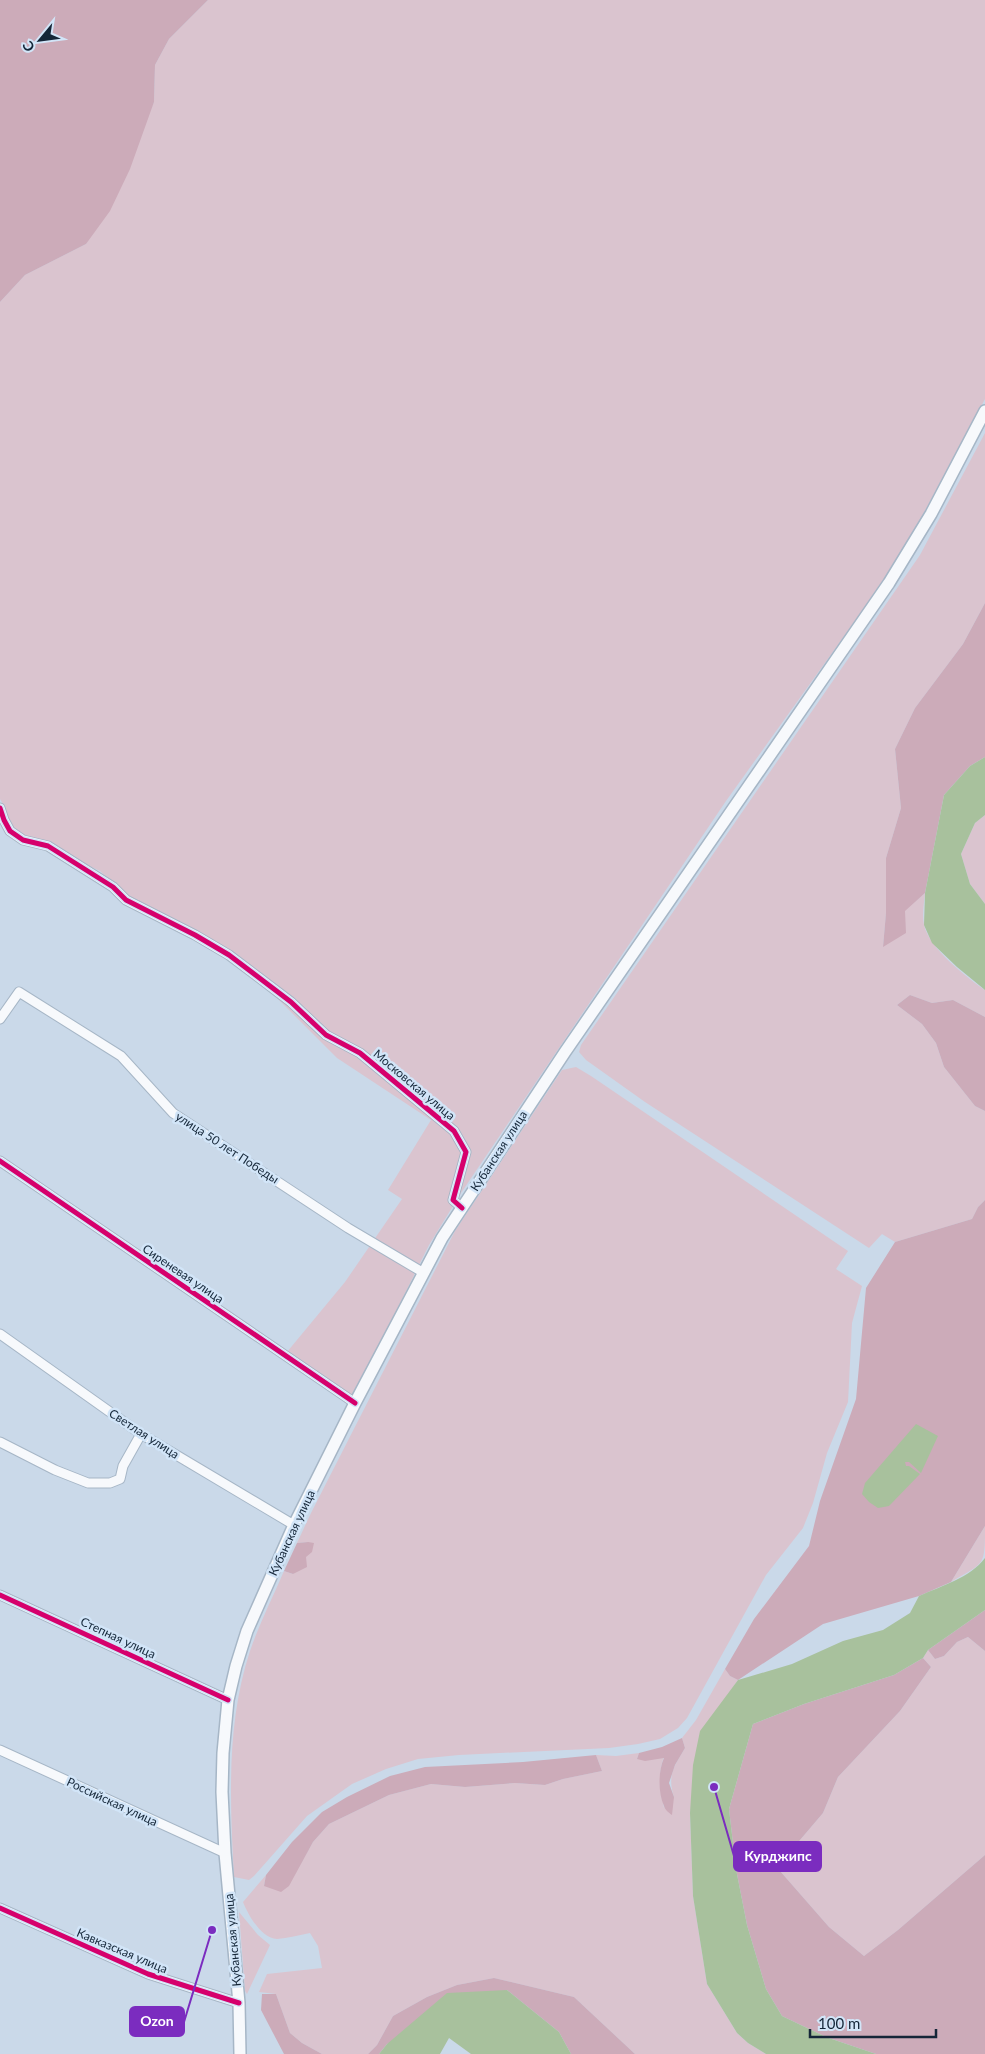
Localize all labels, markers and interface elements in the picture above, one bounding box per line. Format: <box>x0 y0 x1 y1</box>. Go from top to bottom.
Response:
north arrow <box>15 15 65 65</box>
text: С <box>18 38 38 55</box>
street label: Московская улица <box>370 1046 458 1123</box>
street label: Кубанская улица <box>467 1108 530 1194</box>
street label: улица 50 лет Победы <box>173 1109 282 1187</box>
street label: Сиреневая улица <box>140 1241 227 1306</box>
street label: Светлая улица <box>106 1405 182 1462</box>
street label: Кубанская улица <box>265 1487 318 1578</box>
street label: Степная улица <box>78 1614 158 1662</box>
street label: Российская улица <box>64 1774 160 1829</box>
callout: Курджипс <box>734 1842 821 1871</box>
text: Курджипс <box>744 1847 812 1864</box>
street label: Кубанская улица <box>221 1893 244 1987</box>
street label: Кавказская улица <box>75 1925 170 1976</box>
scale bar <box>810 2006 936 2038</box>
callout: Ozon <box>130 2007 184 2036</box>
text: Ozon <box>140 2012 174 2029</box>
text: 100 m <box>818 2014 860 2032</box>

